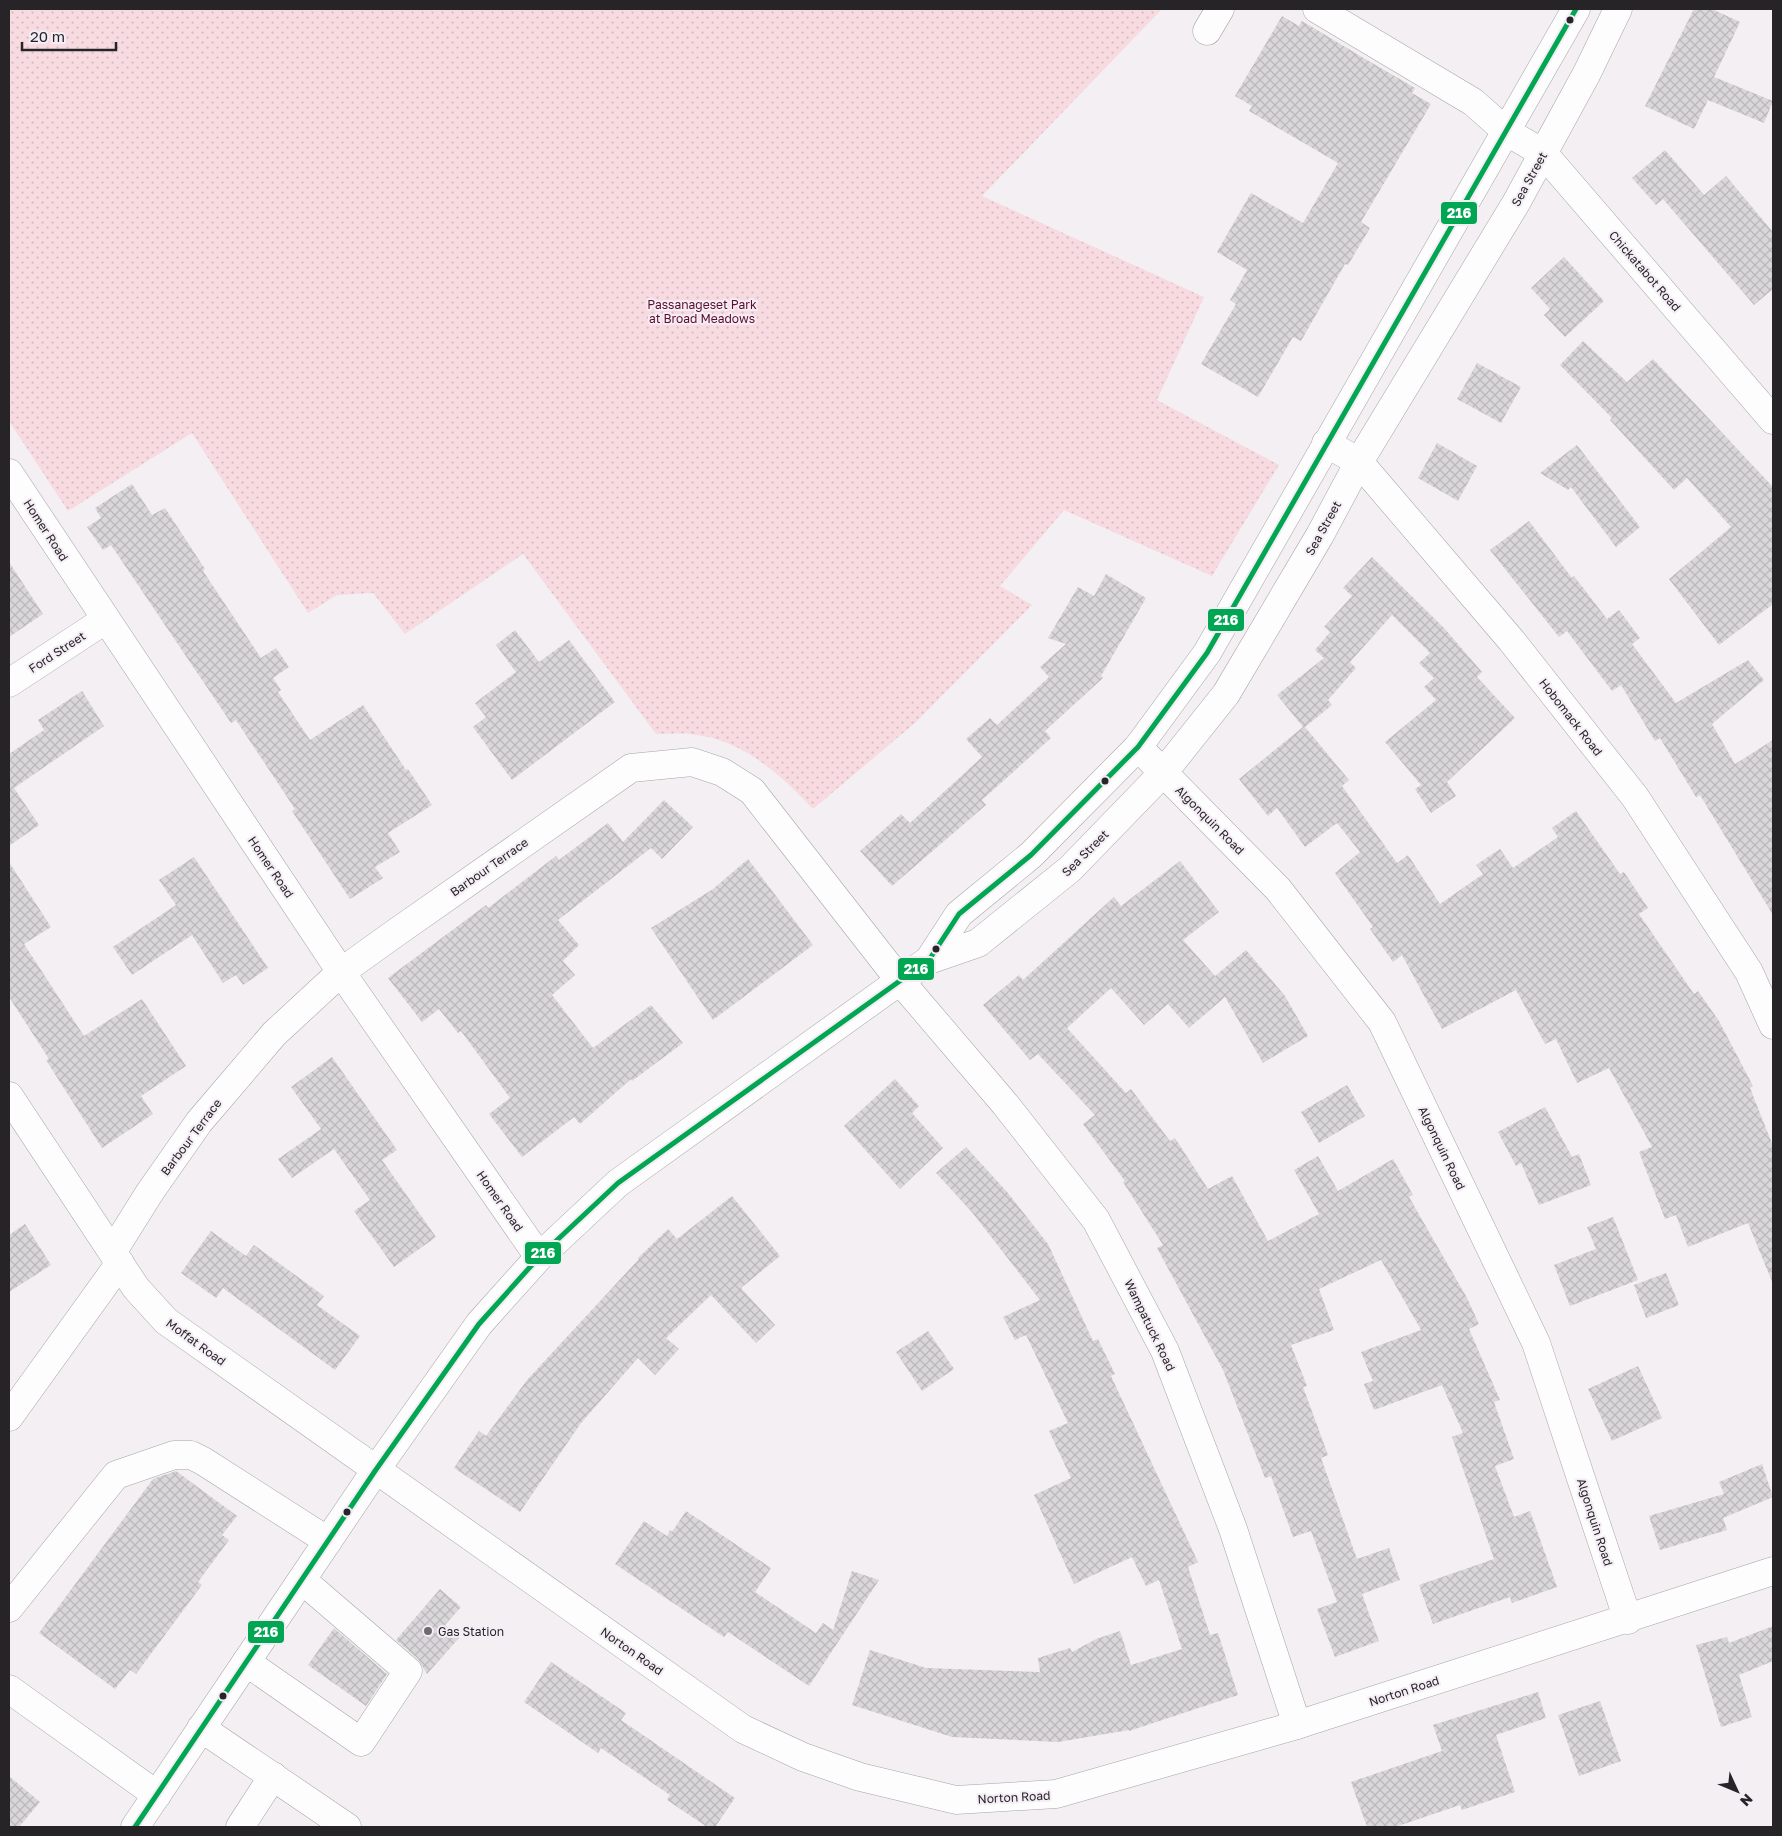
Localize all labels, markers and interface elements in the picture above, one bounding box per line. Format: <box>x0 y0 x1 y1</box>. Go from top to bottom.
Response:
unlabelled marker <box>1565 15 1575 25</box>
scale bar <box>22 20 116 52</box>
text: 20 m <box>30 27 65 45</box>
street label: Sea Street <box>1508 149 1550 209</box>
line badge: 216 <box>1440 201 1478 225</box>
text: 216 <box>1447 204 1471 221</box>
street label: Chickatabot Road <box>1606 228 1684 314</box>
park label: Passanageset Park at Broad Meadows <box>647 297 757 326</box>
street label: Homer Road <box>20 496 72 564</box>
street label: Sea Street <box>1302 498 1344 558</box>
line badge: 216 <box>1207 608 1245 632</box>
text: 216 <box>1214 611 1238 628</box>
street label: Ford Street <box>26 628 88 676</box>
street label: Hobomack Road <box>1536 675 1606 759</box>
unlabelled marker <box>1100 776 1110 786</box>
street label: Algonquin Road <box>1172 782 1248 858</box>
street label: Sea Street <box>1059 826 1112 879</box>
street label: Homer Road <box>245 833 297 901</box>
street label: Barbour Terrace <box>447 834 531 899</box>
unlabelled marker <box>931 944 941 954</box>
line badge: 216 <box>897 957 935 981</box>
text: 216 <box>904 960 928 977</box>
street label: Barbour Terrace <box>157 1096 225 1178</box>
street label: Algonquin Road <box>1415 1104 1469 1192</box>
street label: Homer Road <box>473 1168 527 1234</box>
line badge: 216 <box>524 1241 562 1265</box>
text: 216 <box>531 1244 555 1261</box>
street label: Wampatuck Road <box>1121 1277 1179 1373</box>
street label: Moffat Road <box>163 1315 229 1369</box>
street label: Algonquin Road <box>1574 1476 1616 1568</box>
unlabelled marker <box>342 1507 352 1517</box>
line badge: 216 <box>247 1620 285 1644</box>
text: 216 <box>254 1623 278 1640</box>
place label: Gas Station <box>438 1624 504 1639</box>
street label: Norton Road <box>598 1624 666 1678</box>
marker: Gas Station <box>422 1625 434 1637</box>
street label: Norton Road <box>1367 1673 1441 1709</box>
unlabelled marker <box>218 1691 228 1701</box>
north arrow <box>1712 1766 1762 1816</box>
street label: Norton Road <box>977 1788 1051 1806</box>
text: N <box>1737 1791 1757 1810</box>

